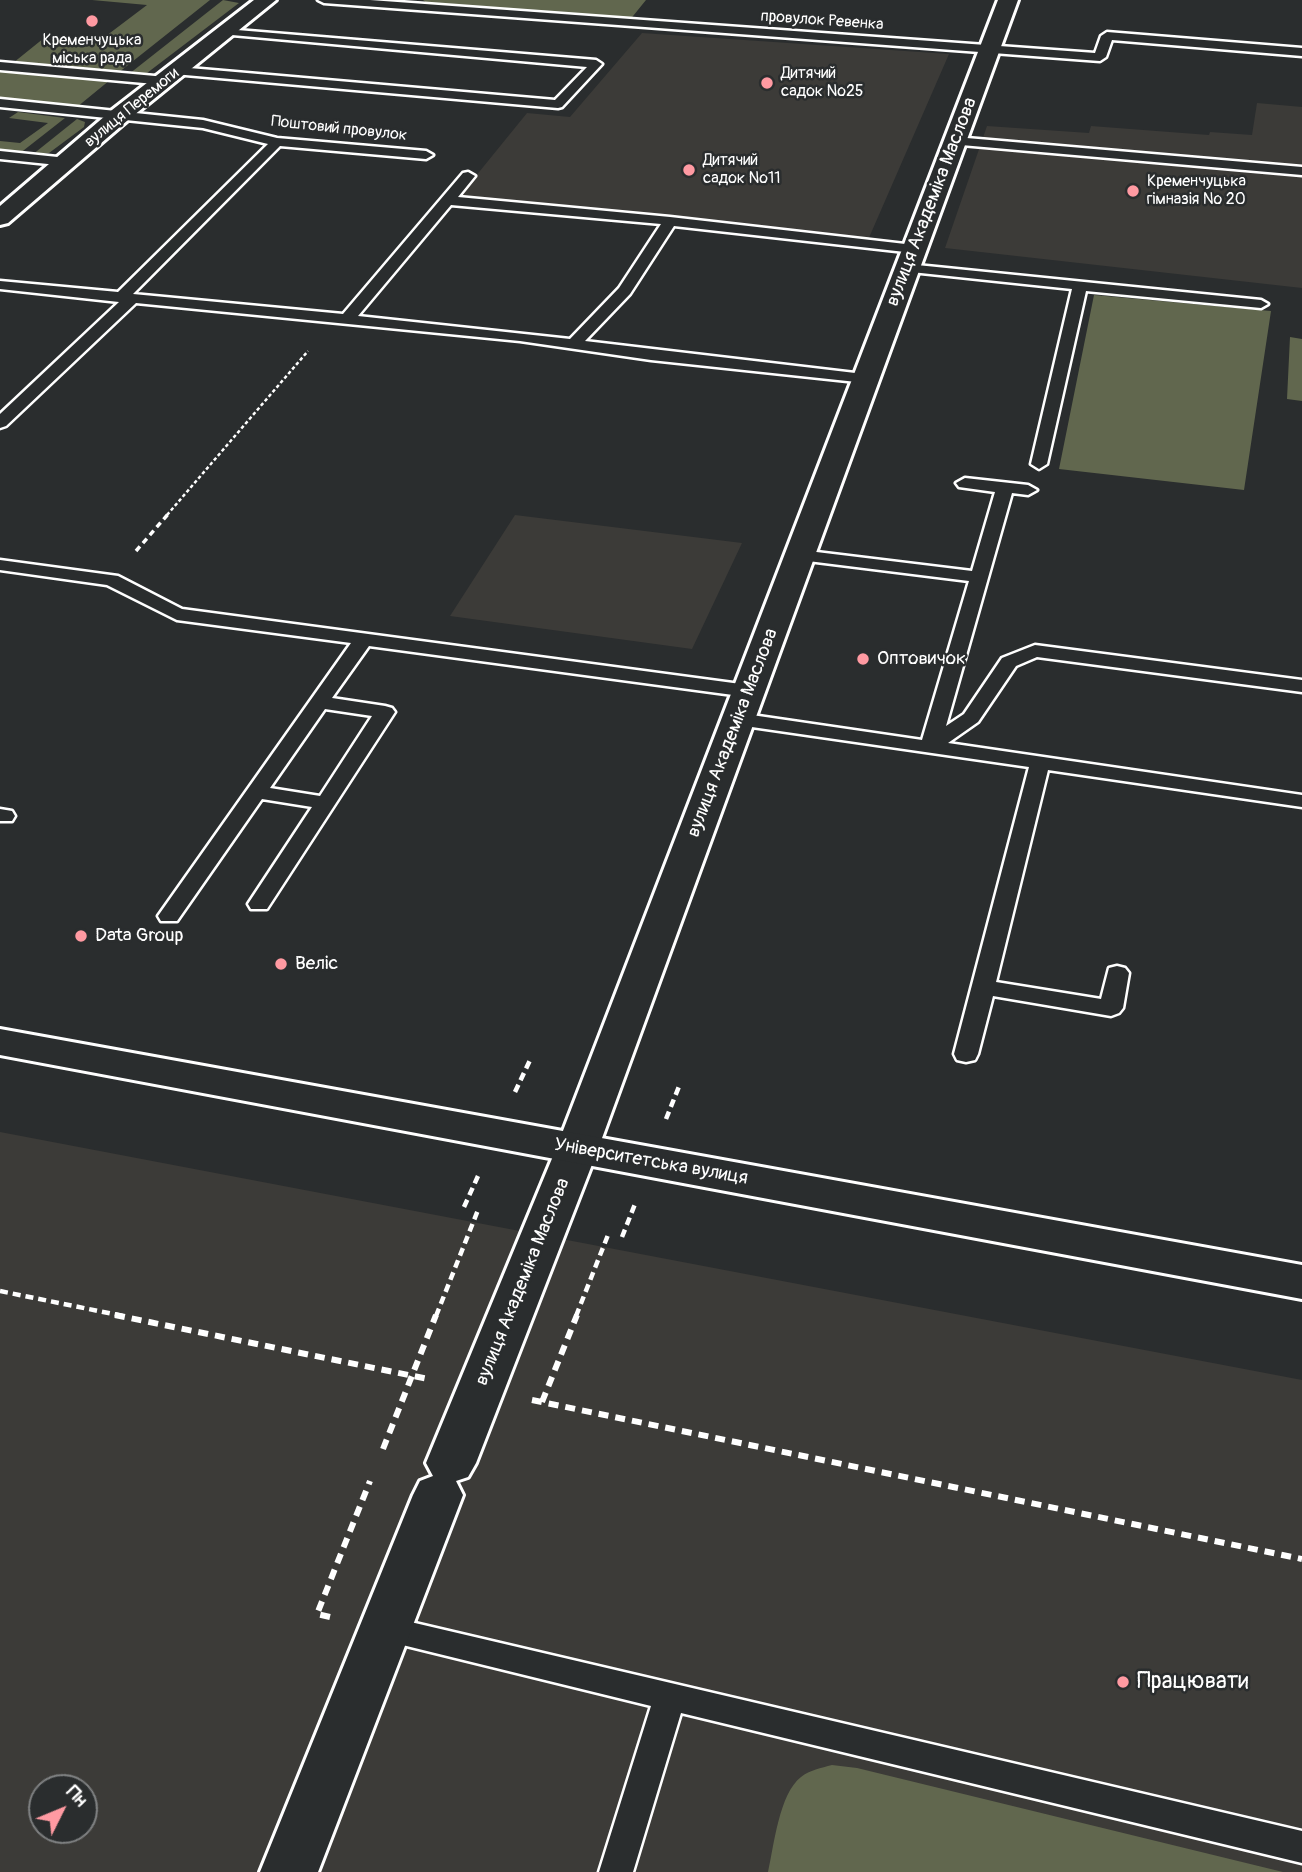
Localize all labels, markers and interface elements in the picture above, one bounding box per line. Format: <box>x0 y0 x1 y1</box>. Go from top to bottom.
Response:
street label: провулок Ревенка <box>760 7 884 35</box>
marker: Кременчуцька міська рада <box>84 13 100 29</box>
place label: Кременчуцька міська рада <box>42 31 142 69</box>
street label: вулиця Перемоги <box>81 64 183 152</box>
place label: Дитячий садок №25 <box>781 64 864 102</box>
marker: Дитячий садок №25 <box>759 75 775 91</box>
street label: вулиця Академіка Маслова <box>882 94 982 310</box>
street label: Поштовий провулок <box>270 112 408 146</box>
place label: Дитячий садок №11 <box>703 151 780 189</box>
marker: Дитячий садок №11 <box>681 162 697 178</box>
place label: Кременчуцька гімназія № 20 <box>1147 172 1246 210</box>
marker: Кременчуцька гімназія № 20 <box>1125 183 1141 199</box>
street label: вулиця Академіка Маслова <box>683 625 783 841</box>
place label: Оптовичок <box>877 648 966 670</box>
marker: Оптовичок <box>855 651 871 667</box>
place label: Data Group <box>95 925 184 947</box>
marker: Data Group <box>73 928 89 944</box>
place label: Веліс <box>295 953 338 975</box>
marker: Веліс <box>273 956 289 972</box>
street label: Університетська вулиця <box>552 1134 750 1190</box>
street label: вулиця Академіка Маслова <box>471 1175 575 1389</box>
place label: Працювати <box>1137 1668 1248 1696</box>
marker: Працювати <box>1115 1674 1131 1690</box>
north arrow <box>28 1774 98 1844</box>
text: Пн <box>61 1780 93 1812</box>

